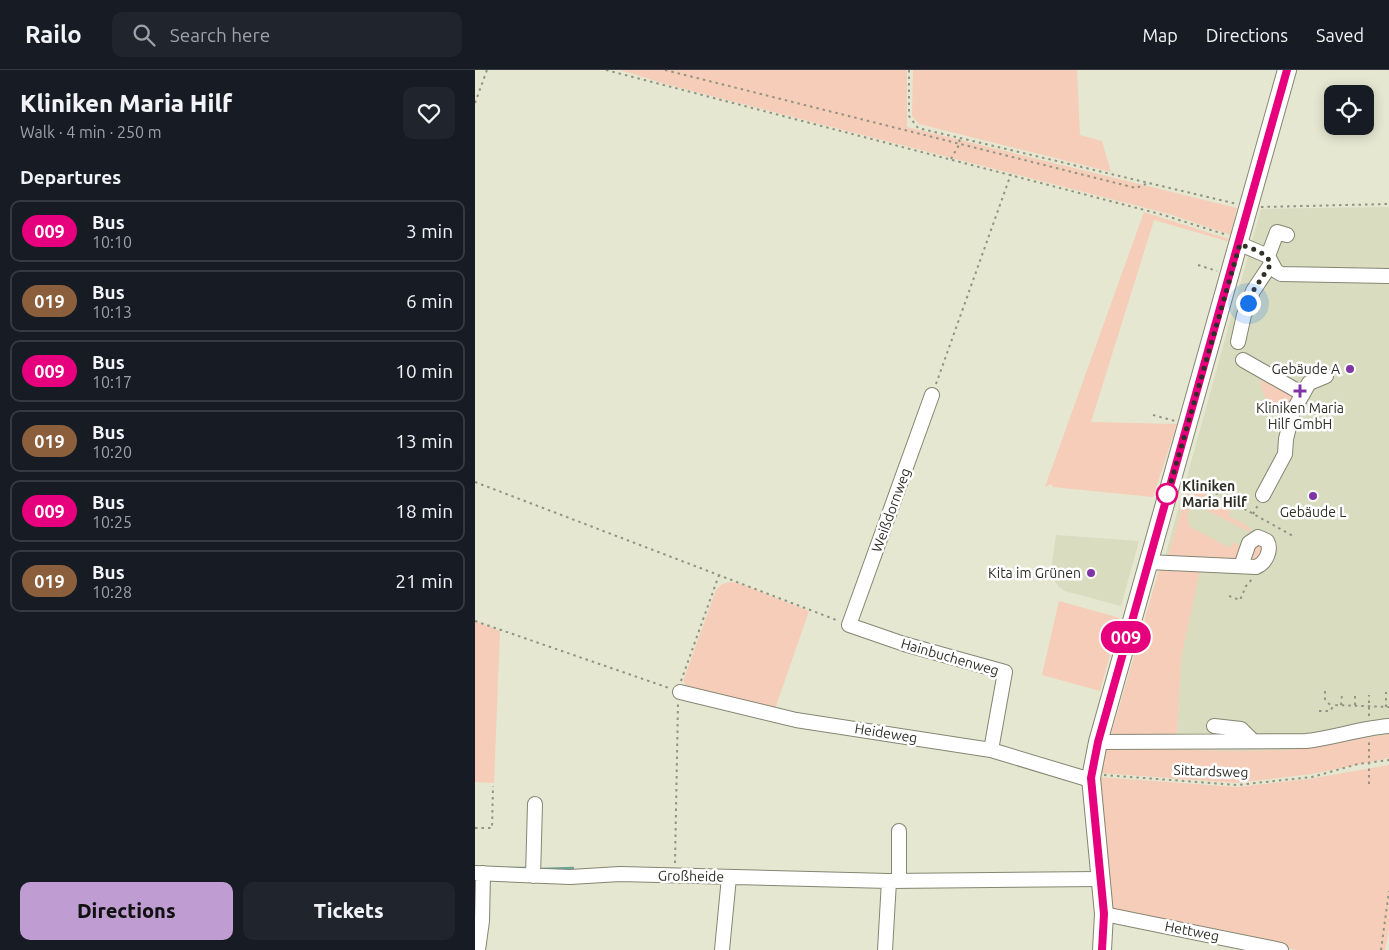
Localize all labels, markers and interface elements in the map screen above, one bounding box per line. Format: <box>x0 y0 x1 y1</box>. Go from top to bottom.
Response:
search box <box>112 12 462 57</box>
text: Railo <box>25 21 82 48</box>
icon: search <box>130 21 158 49</box>
text: Search here <box>170 24 270 46</box>
text: Map <box>1142 25 1178 45</box>
text: Directions <box>1206 25 1288 45</box>
text: Saved <box>1316 25 1364 45</box>
map controls <box>1324 85 1374 135</box>
button: locate <box>1324 85 1374 135</box>
button: heart <box>403 87 455 139</box>
text: Kliniken Maria Hilf <box>20 90 232 117</box>
text: Walk · 4 min · 250 m <box>20 123 162 141</box>
text: Departures <box>20 166 121 188</box>
text: Bus <box>92 211 125 233</box>
text: 3 min <box>406 220 453 242</box>
text: 009 <box>34 221 65 241</box>
text: 10:10 <box>92 233 132 251</box>
text: Bus <box>92 281 125 303</box>
text: 6 min <box>406 290 453 312</box>
text: 019 <box>34 291 65 311</box>
your location <box>1236 291 1261 316</box>
text: 10:13 <box>92 303 132 321</box>
text: Bus <box>92 351 125 373</box>
text: 10 min <box>395 360 453 382</box>
text: 009 <box>34 361 65 381</box>
place label: Gebäude A <box>1271 361 1340 377</box>
marker: Gebäude A <box>1344 363 1356 375</box>
text: 10:17 <box>92 373 132 391</box>
marker: Kliniken Maria Hilf GmbH <box>1293 384 1307 398</box>
place label: Kliniken Maria Hilf GmbH <box>1256 400 1344 432</box>
text: Bus <box>92 421 125 443</box>
text: 13 min <box>395 430 453 452</box>
text: 019 <box>34 431 65 451</box>
text: 10:20 <box>92 443 132 461</box>
street label: Weißdornweg <box>868 466 914 554</box>
place label: Kliniken Maria Hilf <box>1182 478 1247 510</box>
marker: Kliniken Maria Hilf <box>1156 483 1178 505</box>
marker: Gebäude L <box>1307 490 1319 502</box>
text: Bus <box>92 491 125 513</box>
text: 18 min <box>395 500 453 522</box>
text: 009 <box>34 501 65 521</box>
place label: Gebäude L <box>1280 504 1346 520</box>
text: 10:25 <box>92 513 132 531</box>
text: Bus <box>92 561 125 583</box>
place label: Kita im Grünen <box>988 565 1081 581</box>
marker: Kita im Grünen <box>1085 567 1097 579</box>
text: 21 min <box>395 570 453 592</box>
text: 019 <box>34 571 65 591</box>
text: 10:28 <box>92 583 132 601</box>
line badge: 009 <box>1097 621 1155 653</box>
text: 009 <box>1111 627 1141 647</box>
street label: Hainbuchenweg <box>899 635 1001 679</box>
street label: Heideweg <box>853 720 919 746</box>
street label: Sittardsweg <box>1173 762 1249 780</box>
street label: Großheide <box>658 867 724 885</box>
button: Directions <box>20 882 233 940</box>
button: Tickets <box>243 882 455 940</box>
street label: Hettweg <box>1163 918 1221 944</box>

